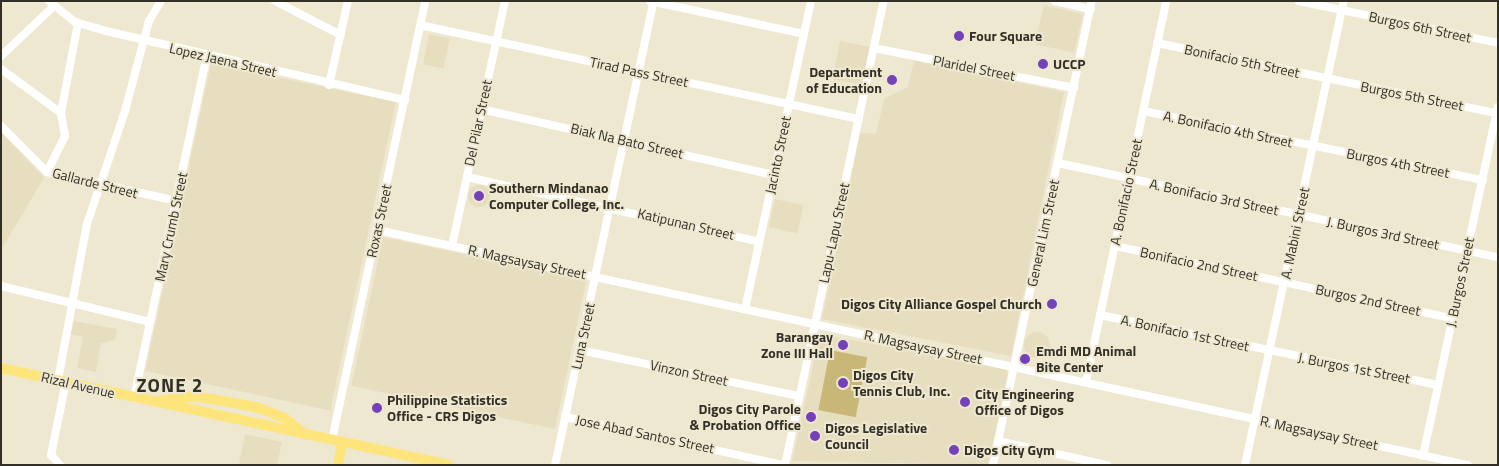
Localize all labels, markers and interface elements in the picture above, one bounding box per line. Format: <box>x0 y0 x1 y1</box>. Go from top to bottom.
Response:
street label: Burgos 6th Street <box>1367 8 1473 46</box>
place label: Four Square <box>969 28 1042 44</box>
marker: Four Square <box>953 30 965 42</box>
street label: Lopez Jaena Street <box>168 39 278 81</box>
street label: Bonifacio 5th Street <box>1183 41 1301 81</box>
street label: Plaridel Street <box>931 52 1017 84</box>
street label: Tirad Pass Street <box>588 53 690 91</box>
place label: UCCP <box>1053 56 1086 72</box>
marker: UCCP <box>1037 58 1049 70</box>
place label: Department of Education <box>806 64 882 96</box>
marker: Department of Education <box>886 74 898 86</box>
street label: Del Pilar Street <box>461 78 495 168</box>
street label: Burgos 5th Street <box>1359 78 1465 114</box>
street label: A. Bonifacio 4th Street <box>1162 107 1294 151</box>
street label: Jacinto Street <box>762 115 794 195</box>
street label: Biak Na Bato Street <box>569 120 685 162</box>
street label: A. Bonifacio Street <box>1107 137 1145 247</box>
street label: Burgos 4th Street <box>1345 145 1451 181</box>
street label: Gallarde Street <box>51 164 139 202</box>
street label: Mary Crumb Street <box>151 171 191 283</box>
street label: A. Bonifacio 3rd Street <box>1148 175 1280 219</box>
street label: General Lim Street <box>1023 178 1063 288</box>
place label: Southern Mindanao Computer College, Inc. <box>489 180 624 212</box>
street label: Lapu-Lapu Street <box>815 181 853 285</box>
street label: Roxas Street <box>363 183 395 259</box>
street label: A. Mabini Street <box>1277 186 1313 280</box>
marker: Southern Mindanao Computer College, Inc. <box>473 190 485 202</box>
street label: Katipunan Street <box>636 205 736 243</box>
street label: J. Burgos 3rd Street <box>1325 213 1441 253</box>
street label: J. Burgos Street <box>1442 236 1478 328</box>
street label: R. Magsaysay Street <box>466 241 588 283</box>
street label: Bonifacio 2nd Street <box>1139 243 1259 285</box>
street label: Burgos 2nd Street <box>1314 281 1422 319</box>
place label: Digos City Alliance Gospel Church <box>841 296 1042 312</box>
marker: Digos City Alliance Gospel Church <box>1046 298 1058 310</box>
street label: Luna Street <box>568 301 598 371</box>
street label: A. Bonifacio 1st Street <box>1119 311 1251 355</box>
street label: R. Magsaysay Street <box>862 326 984 368</box>
place label: Barangay Zone III Hall <box>761 329 833 362</box>
marker: Barangay Zone III Hall <box>837 339 849 351</box>
place label: Emdi MD Animal Bite Center <box>1036 343 1136 376</box>
street label: J. Burgos 1st Street <box>1297 349 1411 387</box>
marker: Emdi MD Animal Bite Center <box>1018 352 1032 366</box>
street label: Vinzon Street <box>649 357 729 389</box>
place label: Digos City Tennis Club, Inc. <box>853 367 950 400</box>
street label: Rizal Avenue <box>39 368 117 402</box>
district label: ZONE 2 <box>136 374 204 396</box>
marker: Digos City Tennis Club, Inc. <box>837 377 849 389</box>
place label: City Engineering Office of Digos <box>975 386 1074 418</box>
place label: Philippine Statistics Office - CRS Digos <box>387 392 507 424</box>
marker: City Engineering Office of Digos <box>959 396 971 408</box>
place label: Digos City Parole & Probation Office <box>689 401 801 434</box>
marker: Philippine Statistics Office - CRS Digos <box>371 402 383 414</box>
street label: Jose Abad Santos Street <box>574 411 716 457</box>
marker: Digos City Parole & Probation Office <box>805 411 817 423</box>
street label: R. Magsaysay Street <box>1258 412 1380 454</box>
place label: Digos Legislative Council <box>825 420 927 452</box>
marker: Digos Legislative Council <box>809 430 821 442</box>
place label: Digos City Gym <box>964 442 1055 458</box>
marker: Digos City Gym <box>948 444 960 456</box>

